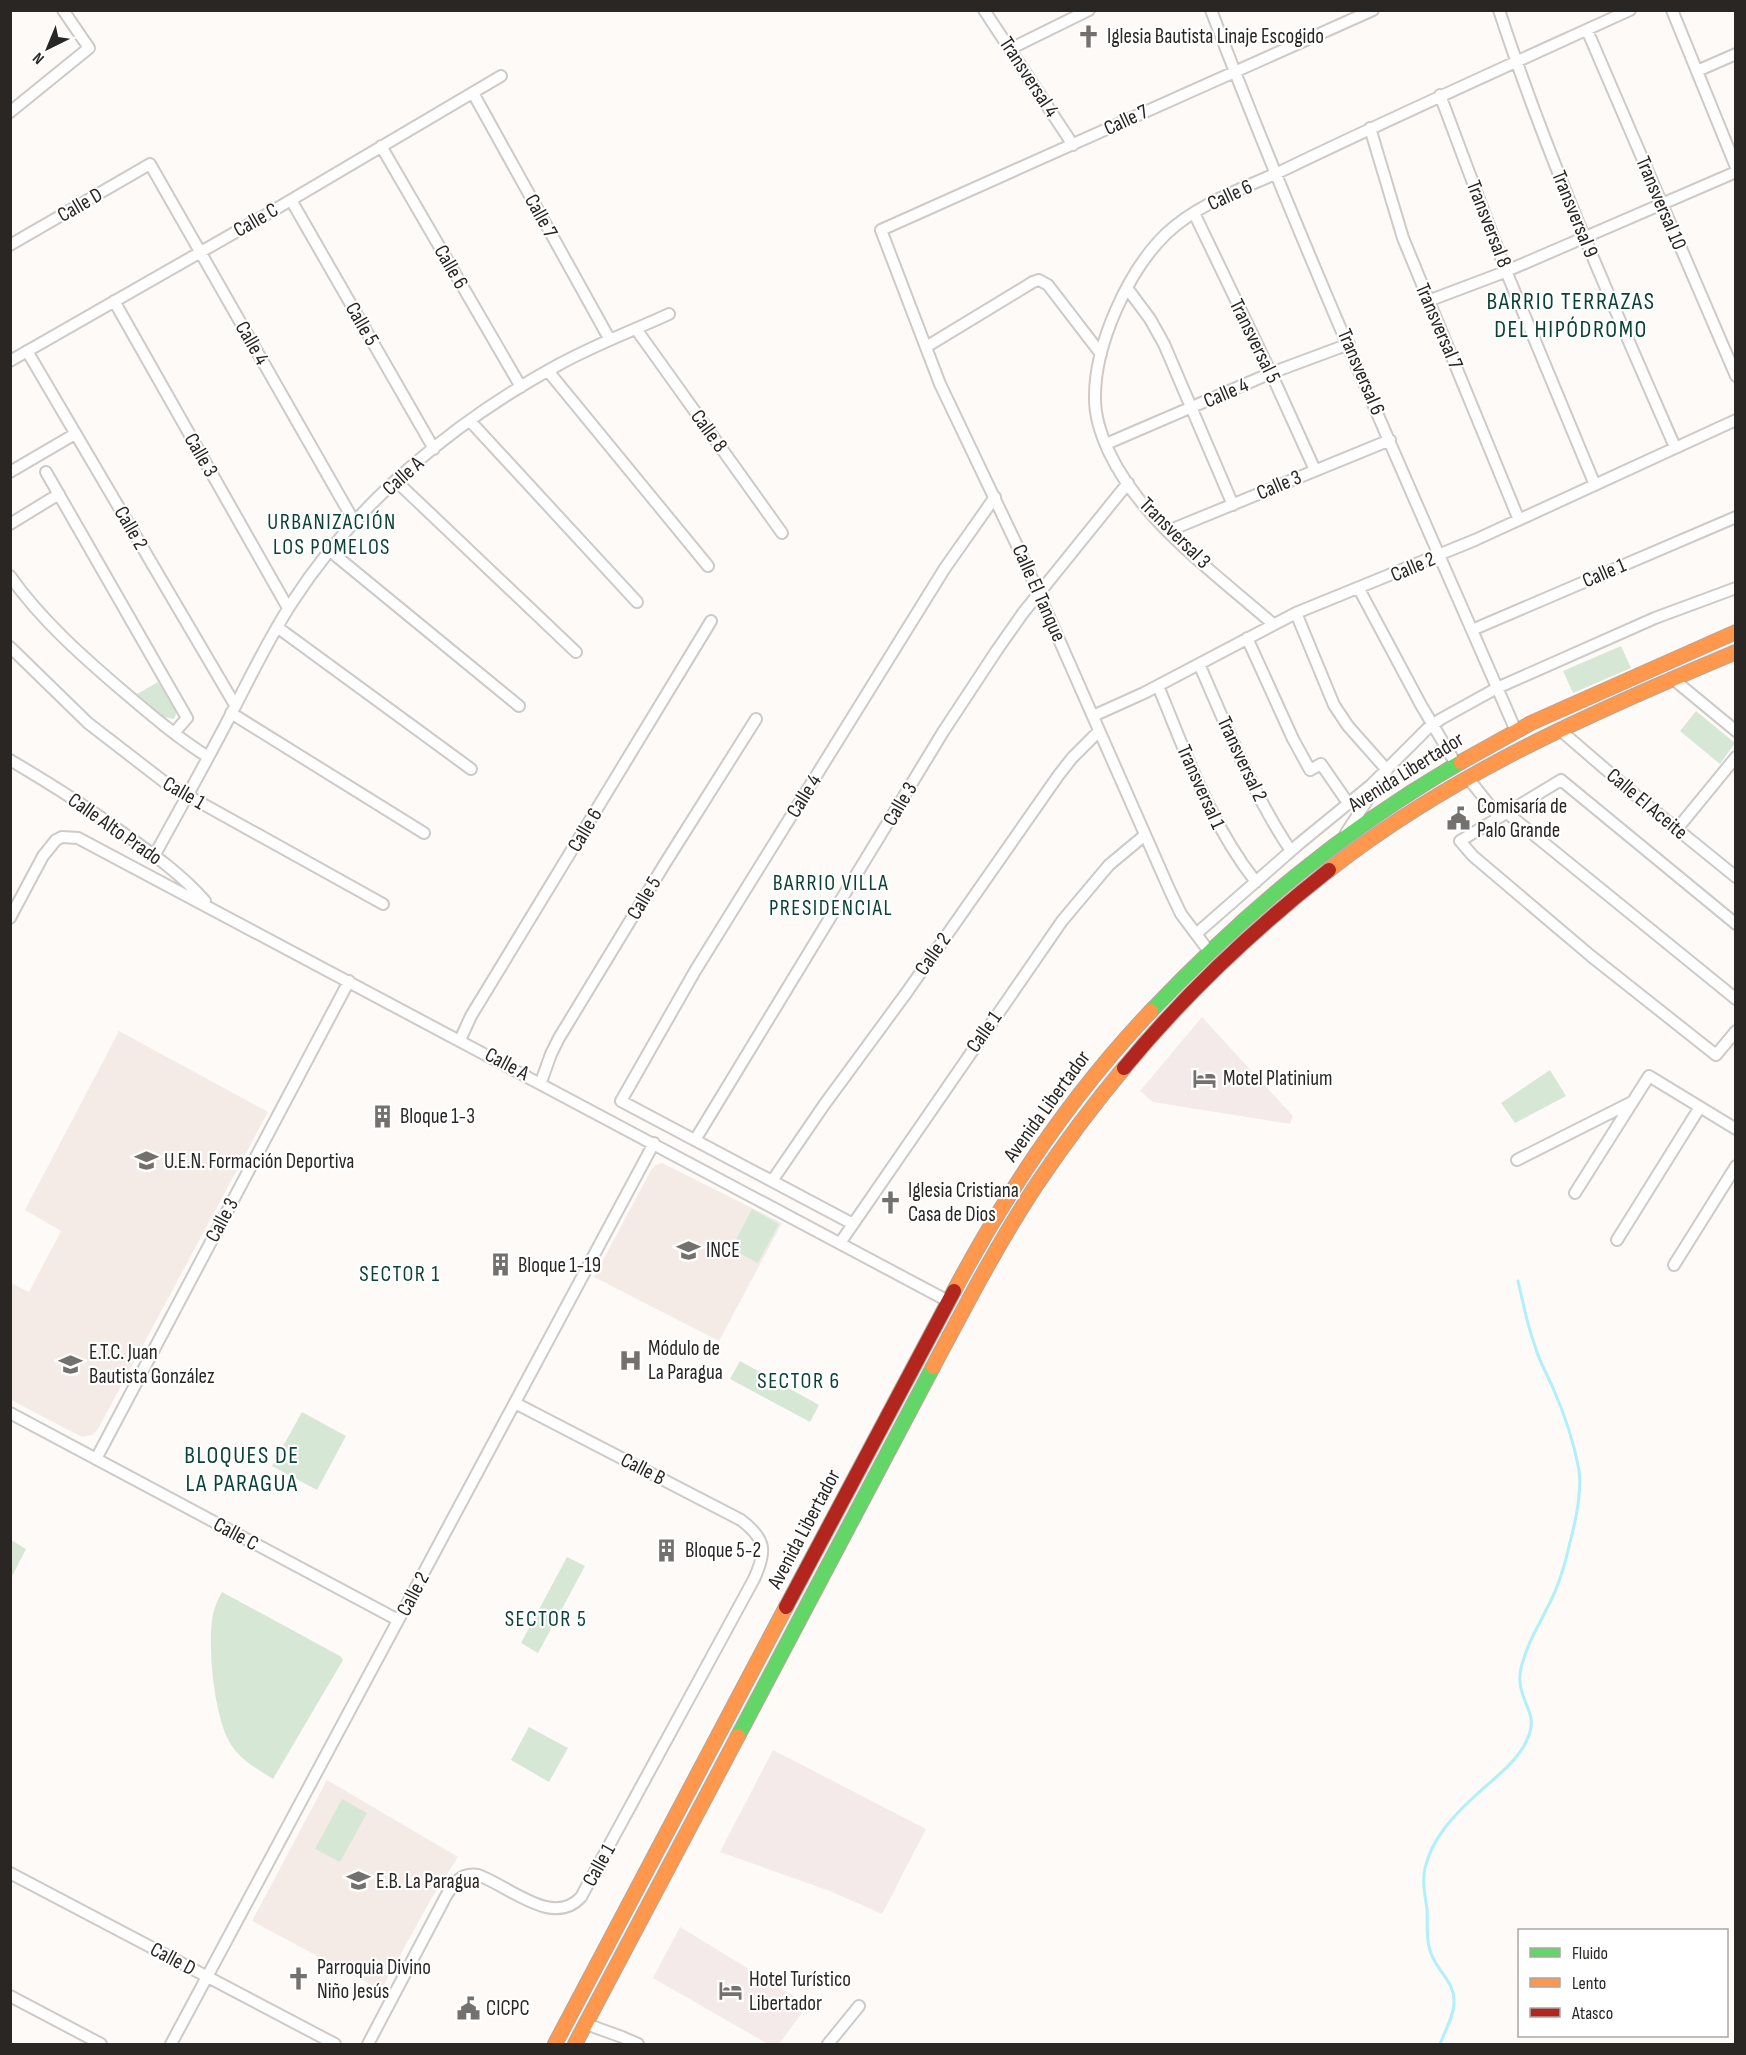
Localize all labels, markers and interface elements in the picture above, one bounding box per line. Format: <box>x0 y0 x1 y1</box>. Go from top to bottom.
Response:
north arrow <box>18 18 78 78</box>
church icon: Iglesia Bautista Linaje Escogido <box>1076 23 1102 49</box>
place label: Iglesia Bautista Linaje Escogido <box>1107 24 1324 49</box>
street label: Transversal 4 <box>994 32 1064 122</box>
text: N <box>29 48 48 68</box>
street label: Calle 7 <box>1100 99 1153 141</box>
street label: Transversal 10 <box>1630 153 1692 253</box>
street label: Transversal 9 <box>1546 167 1604 261</box>
street label: Calle 6 <box>1204 174 1256 216</box>
street label: Transversal 8 <box>1461 177 1517 271</box>
street label: Calle D <box>53 182 107 228</box>
street label: Calle 7 <box>519 190 563 243</box>
street label: Calle C <box>229 197 283 243</box>
street label: Calle 6 <box>428 241 474 293</box>
street label: Transversal 7 <box>1410 279 1468 373</box>
district label: BARRIO TERRAZAS DEL HIPÓDROMO <box>1487 287 1655 344</box>
street label: Transversal 5 <box>1224 295 1286 387</box>
street label: Calle 5 <box>340 298 384 350</box>
street label: Calle 4 <box>230 317 275 369</box>
street label: Transversal 6 <box>1332 325 1390 419</box>
street label: Calle 4 <box>1200 372 1252 414</box>
street label: Calle 8 <box>685 405 733 457</box>
street label: Calle 3 <box>179 429 223 481</box>
street label: Calle A <box>377 450 429 501</box>
street label: Calle 3 <box>1253 464 1305 506</box>
street label: Transversal 3 <box>1134 492 1216 574</box>
street label: Calle 2 <box>109 502 153 554</box>
district label: URBANIZACIÓN LOS POMELOS <box>267 509 397 561</box>
street label: Calle El Tanque <box>1007 541 1071 645</box>
street label: Calle 2 <box>1387 546 1439 588</box>
street label: Calle 1 <box>1578 552 1630 593</box>
street label: Transversal 2 <box>1211 713 1273 805</box>
street label: Avenida Libertador <box>1343 727 1468 818</box>
street label: Transversal 1 <box>1171 741 1231 834</box>
street label: Calle El Aceite <box>1601 763 1693 845</box>
street label: Calle 4 <box>781 770 827 822</box>
street label: Calle 1 <box>158 771 210 815</box>
street label: Calle 3 <box>877 778 923 830</box>
street label: Calle Alto Prado <box>63 787 167 871</box>
place label: Comisaría de Palo Grande <box>1477 794 1567 843</box>
street label: Calle 6 <box>562 804 608 856</box>
public building icon: Comisaría de Palo Grande <box>1446 805 1472 831</box>
district label: BARRIO VILLA PRESIDENCIAL <box>769 870 893 922</box>
street label: Calle 5 <box>621 872 667 924</box>
street label: Calle 2 <box>910 928 956 980</box>
street label: Calle 1 <box>961 1006 1007 1058</box>
street label: Calle A <box>481 1042 534 1086</box>
street label: Avenida Libertador <box>998 1046 1096 1167</box>
hotel icon: Motel Platinium <box>1192 1065 1218 1091</box>
place label: Motel Platinium <box>1223 1066 1332 1091</box>
building icon: Bloque 1-3 <box>369 1103 395 1129</box>
place label: Bloque 1-3 <box>400 1104 475 1129</box>
school or university icon: U.E.N. Formación Deportiva <box>133 1148 159 1174</box>
place label: U.E.N. Formación Deportiva <box>164 1149 354 1174</box>
place label: Iglesia Cristiana Casa de Dios <box>908 1178 1019 1227</box>
church icon: Iglesia Cristiana Casa de Dios <box>877 1189 903 1215</box>
street label: Calle 3 <box>200 1194 244 1246</box>
school or university icon: INCE <box>675 1237 701 1263</box>
place label: INCE <box>706 1238 740 1263</box>
building icon: Bloque 1-19 <box>487 1252 513 1278</box>
place label: Bloque 1-19 <box>518 1253 601 1278</box>
district label: SECTOR 1 <box>359 1261 441 1288</box>
place label: Módulo de La Paragua <box>648 1336 723 1385</box>
place label: E.T.C. Juan Bautista González <box>89 1340 215 1389</box>
hospital icon: Módulo de La Paragua <box>617 1347 643 1373</box>
school or university icon: E.T.C. Juan Bautista González <box>58 1351 84 1377</box>
district label: SECTOR 6 <box>757 1368 841 1395</box>
district label: BLOQUES DE LA PARAGUA <box>184 1441 300 1498</box>
street label: Calle B <box>616 1447 670 1491</box>
street label: Avenida Libertador <box>762 1465 846 1594</box>
street label: Calle C <box>209 1512 263 1556</box>
building icon: Bloque 5-2 <box>654 1537 680 1563</box>
place label: Bloque 5-2 <box>685 1538 761 1563</box>
street label: Calle 2 <box>391 1568 435 1620</box>
district label: SECTOR 5 <box>505 1606 587 1633</box>
street label: Calle 1 <box>577 1839 621 1891</box>
school or university icon: E.B. La Paragua <box>345 1868 371 1894</box>
place label: E.B. La Paragua <box>376 1869 480 1894</box>
legend <box>1518 1929 1728 2037</box>
street label: Calle D <box>146 1937 200 1981</box>
text: Fluido <box>1572 1943 1608 1964</box>
place label: Parroquia Divino Niño Jesús <box>317 1955 431 2004</box>
church icon: Parroquia Divino Niño Jesús <box>286 1966 312 1992</box>
place label: Hotel Turístico Libertador <box>749 1967 851 2016</box>
text: Lento <box>1572 1973 1606 1994</box>
hotel icon: Hotel Turístico Libertador <box>718 1978 744 2004</box>
public building icon: CICPC <box>455 1995 481 2021</box>
place label: CICPC <box>486 1996 530 2021</box>
text: Atasco <box>1571 2003 1613 2024</box>

